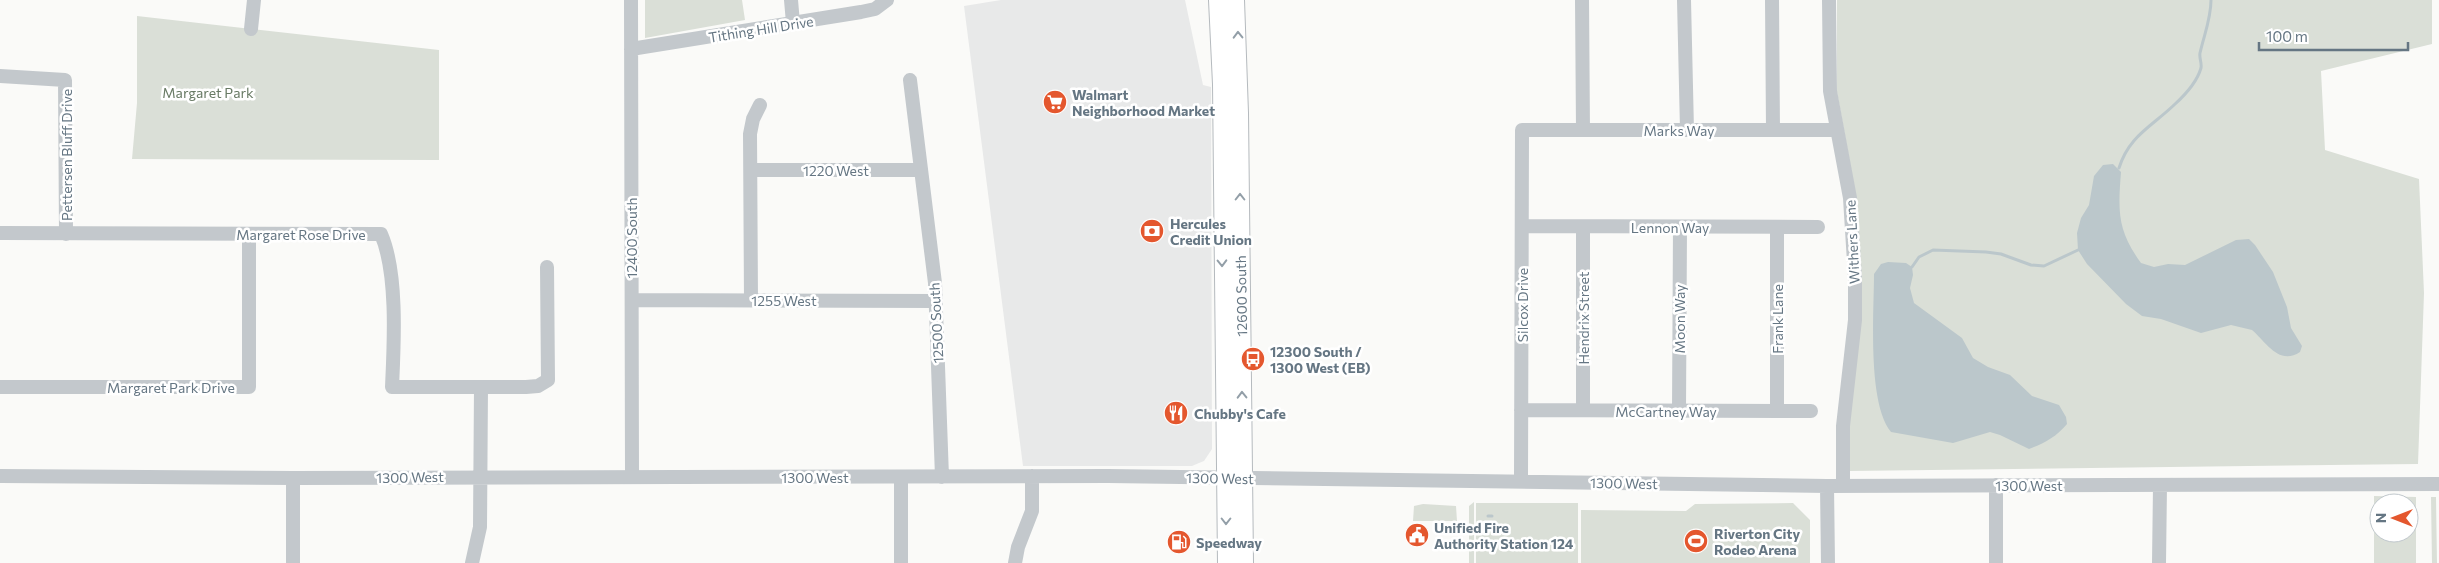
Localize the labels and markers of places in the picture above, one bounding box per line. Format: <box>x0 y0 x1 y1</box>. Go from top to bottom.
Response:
place label: Walmart Neighborhood Market <box>1072 86 1215 119</box>
supermarket icon: Walmart Neighborhood Market <box>1042 89 1068 115</box>
place label: Hercules Credit Union <box>1170 215 1252 248</box>
bank icon: Hercules Credit Union <box>1139 218 1165 244</box>
place label: 12300 South / 1300 West (EB) <box>1270 343 1371 376</box>
bus stop icon: 12300 South / 1300 West (EB) <box>1240 346 1266 372</box>
restaurant icon: Chubby's Cafe <box>1163 400 1189 426</box>
place label: Chubby's Cafe <box>1194 405 1286 422</box>
place label: Unified Fire Authority Station 124 <box>1434 519 1574 552</box>
public building icon: Unified Fire Authority Station 124 <box>1404 522 1430 548</box>
place label: Riverton City Rodeo Arena <box>1714 525 1800 558</box>
sports icon: Riverton City Rodeo Arena <box>1683 528 1709 554</box>
fuel station icon: Speedway <box>1166 529 1192 555</box>
place label: Speedway <box>1196 534 1262 551</box>

